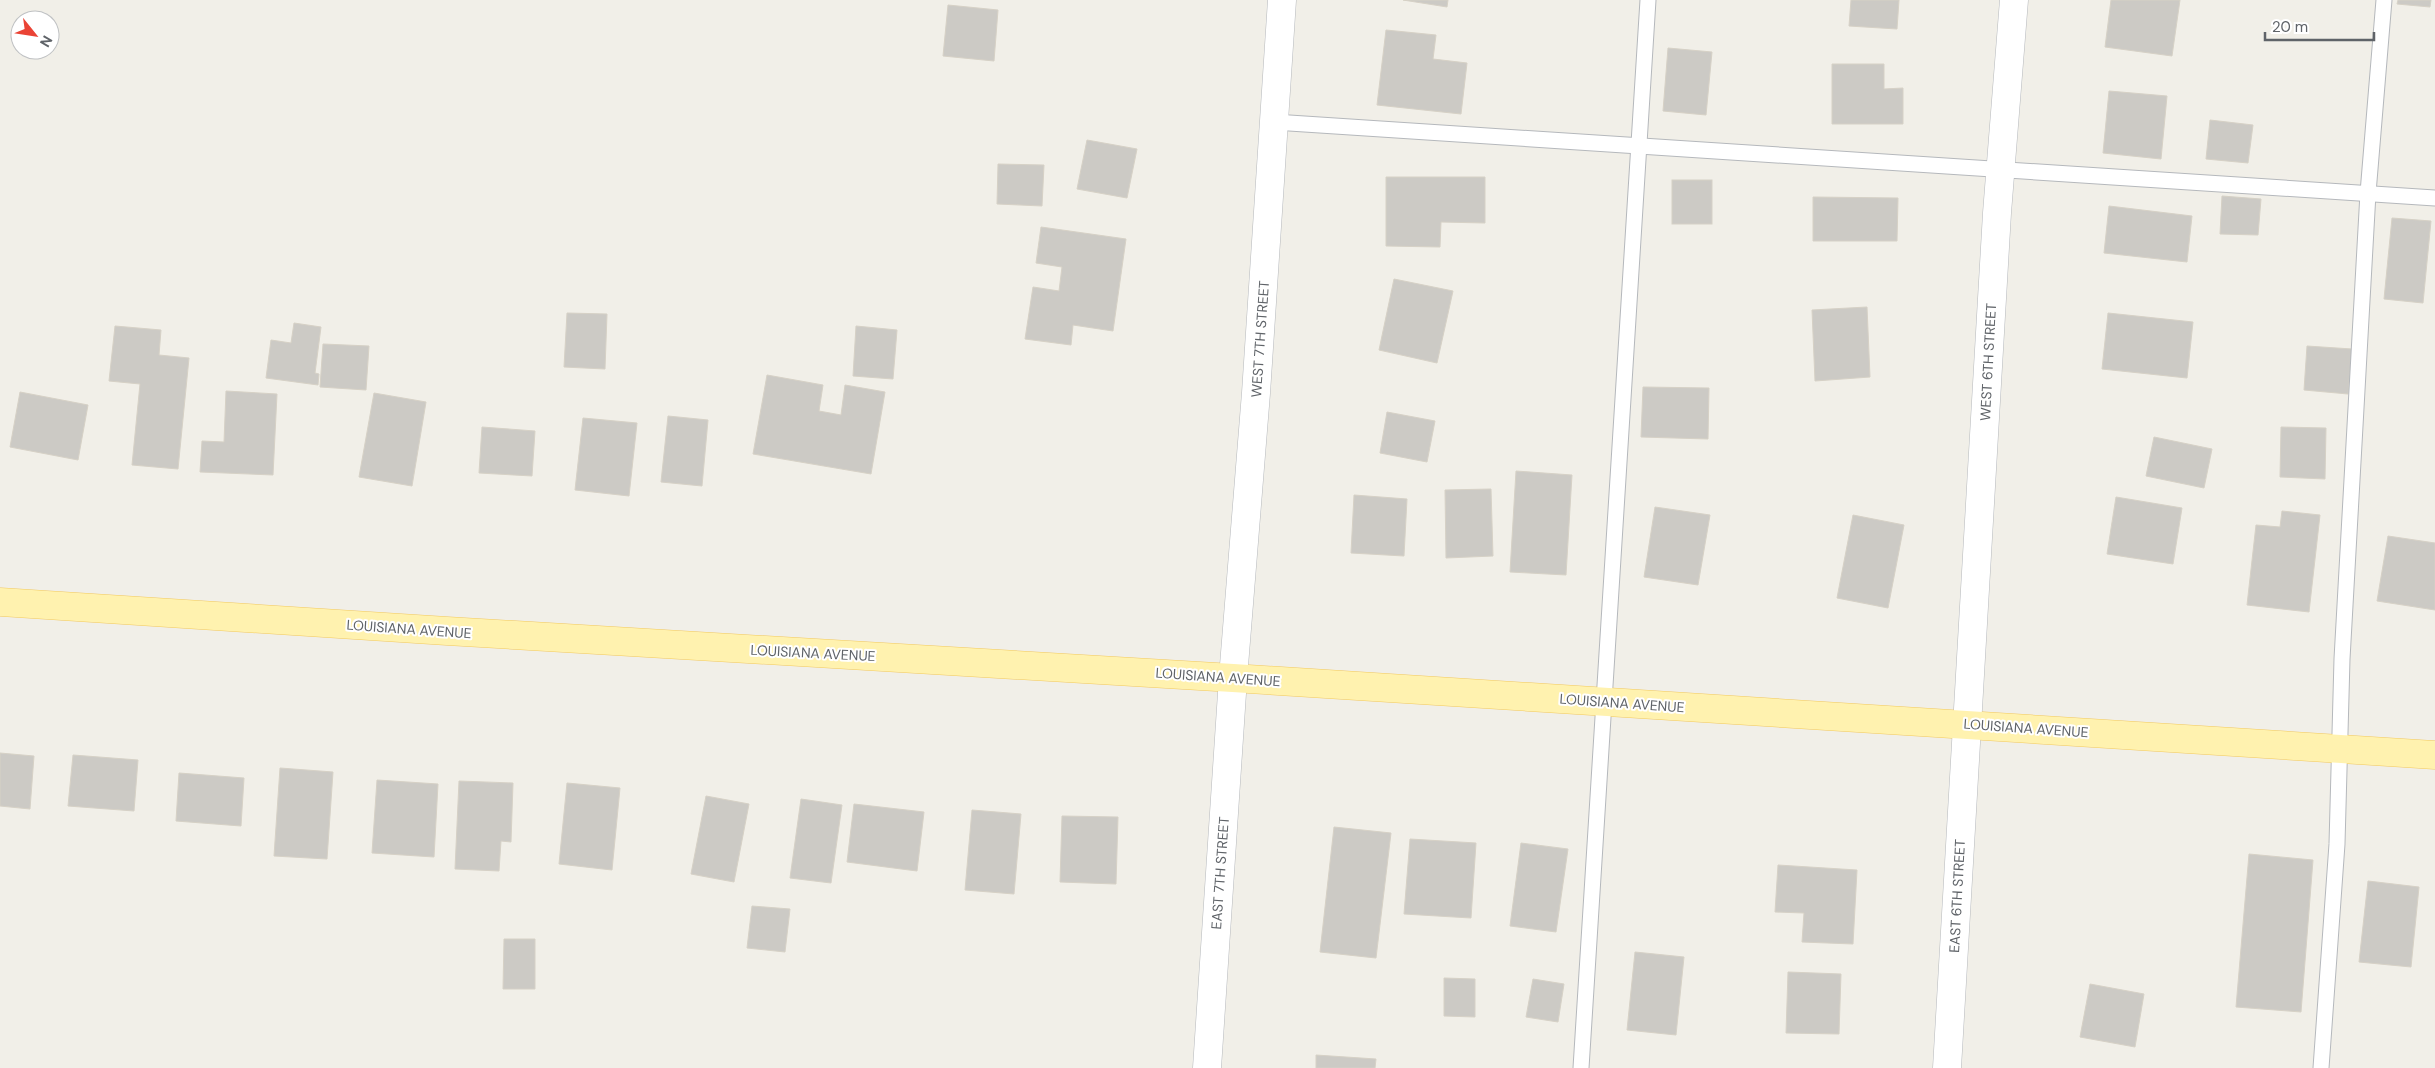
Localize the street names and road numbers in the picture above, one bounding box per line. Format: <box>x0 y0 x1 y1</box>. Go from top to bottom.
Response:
street label: WEST 7TH STREET <box>1247 280 1273 398</box>
street label: WEST 6TH STREET <box>1976 302 2000 421</box>
street label: LOUISIANA AVENUE <box>346 616 472 642</box>
street label: LOUISIANA AVENUE <box>750 641 876 665</box>
street label: LOUISIANA AVENUE <box>1155 664 1281 690</box>
street label: LOUISIANA AVENUE <box>1559 690 1685 716</box>
street label: LOUISIANA AVENUE <box>1963 715 2089 741</box>
street label: EAST 7TH STREET <box>1207 816 1233 930</box>
street label: EAST 6TH STREET <box>1945 839 1969 953</box>

